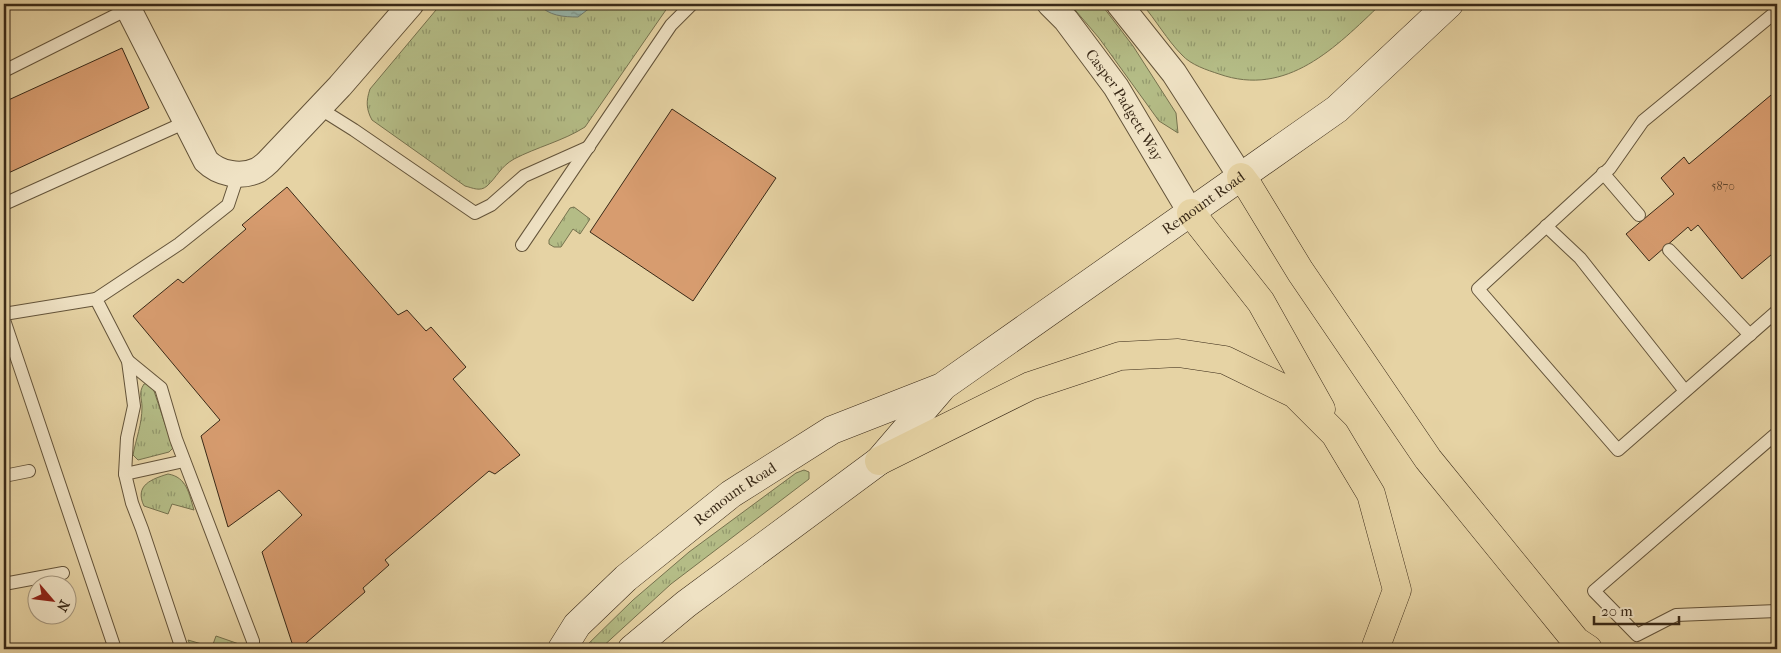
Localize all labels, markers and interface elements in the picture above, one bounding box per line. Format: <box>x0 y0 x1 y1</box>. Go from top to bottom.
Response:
street label: Casper Padgett Way <box>1082 46 1168 165</box>
street label: Remount Road <box>1159 167 1249 238</box>
house number: 5870 <box>1711 179 1735 193</box>
street label: Remount Road <box>690 458 780 529</box>
north arrow <box>28 576 78 626</box>
scale bar <box>1594 593 1678 625</box>
text: N <box>53 597 73 615</box>
text: 20 m <box>1601 602 1633 620</box>

